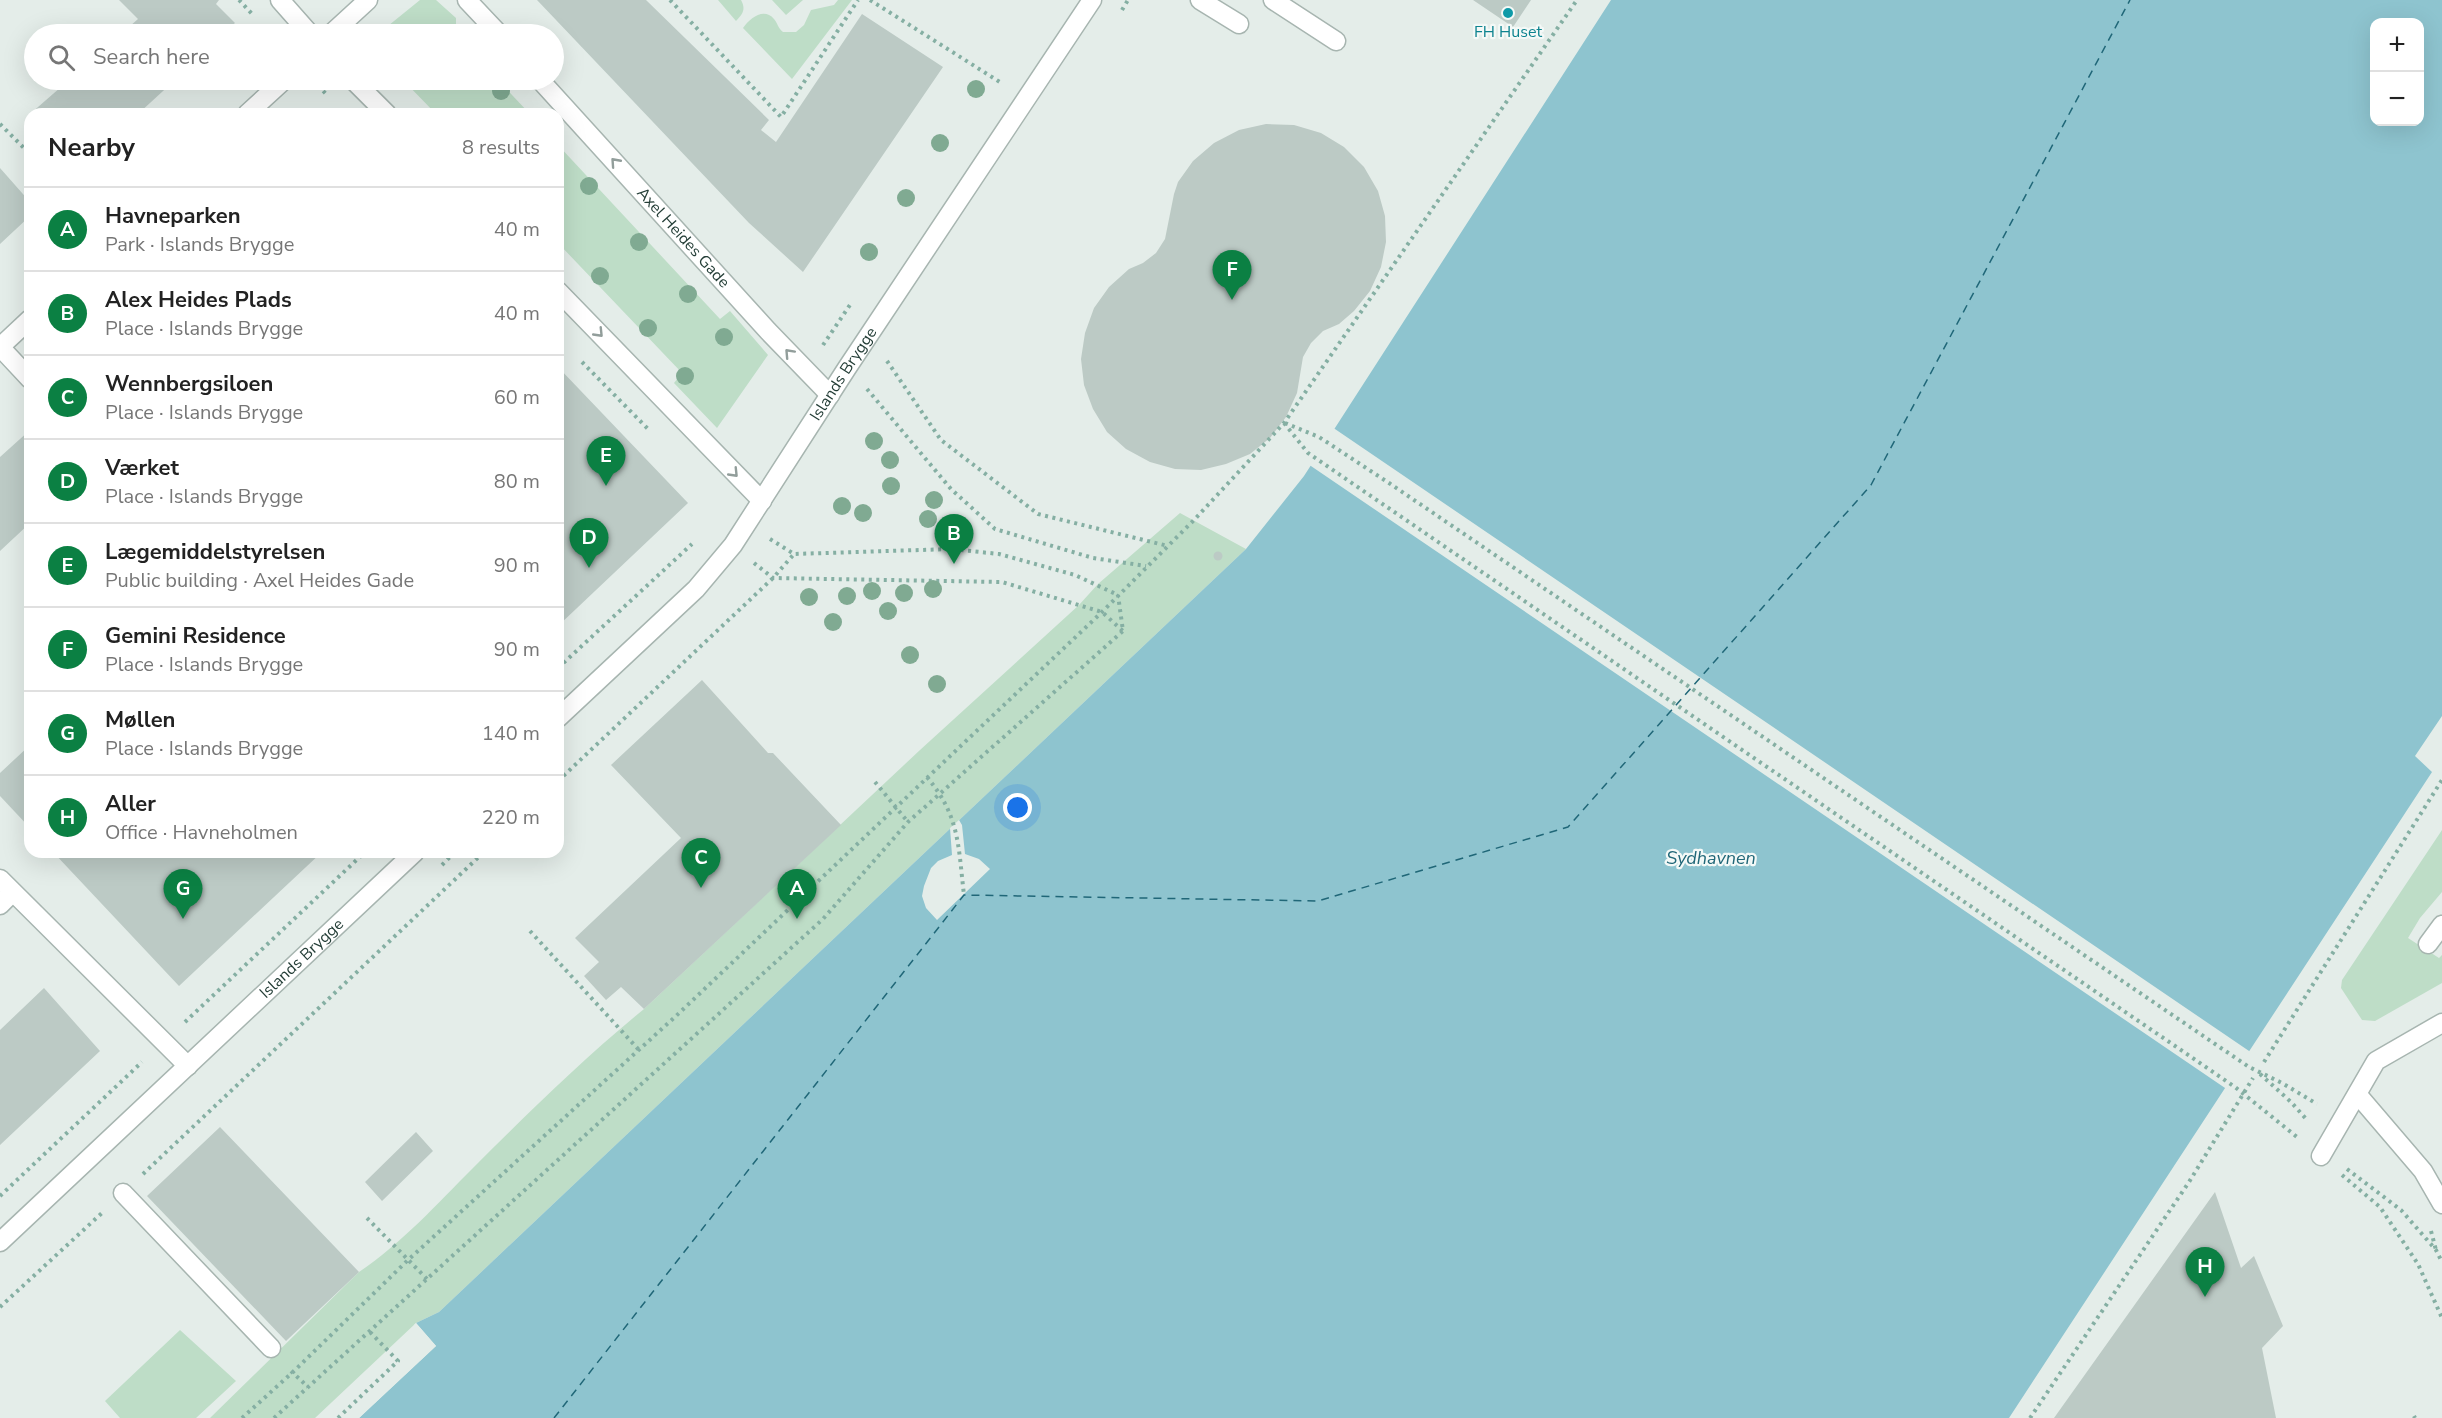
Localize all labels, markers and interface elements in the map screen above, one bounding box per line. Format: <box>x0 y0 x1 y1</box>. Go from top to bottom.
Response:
marker: FH Huset <box>1501 6 1515 20</box>
map controls <box>2370 18 2424 126</box>
button: + <box>2370 18 2424 72</box>
place label: FH Huset <box>1474 21 1542 43</box>
search box <box>24 24 564 90</box>
icon: search <box>45 41 78 74</box>
text: Search here <box>93 42 210 72</box>
button: − <box>2370 72 2424 126</box>
text: Nearby <box>48 130 135 165</box>
text: 8 results <box>462 134 540 161</box>
one-way arrow <box>611 159 622 169</box>
street label: Axel Heides Gade <box>632 183 735 293</box>
text: Havneparken <box>105 201 241 231</box>
text: A <box>60 216 75 243</box>
text: 40 m <box>494 216 540 243</box>
text: Park · Islands Brygge <box>105 231 294 258</box>
pin: F <box>1212 250 1252 300</box>
text: Alex Heides Plads <box>105 285 292 315</box>
text: B <box>61 300 74 327</box>
text: 40 m <box>494 300 540 327</box>
text: Place · Islands Brygge <box>105 315 303 342</box>
street label: Islands Brygge <box>805 323 882 425</box>
one-way arrow <box>591 325 602 336</box>
one-way arrow <box>785 349 796 360</box>
text: Wennbergsiloen <box>105 369 273 399</box>
text: C <box>61 384 74 411</box>
text: 60 m <box>494 384 540 411</box>
text: Place · Islands Brygge <box>105 399 303 426</box>
pin: E <box>586 436 626 486</box>
text: Værket <box>105 453 179 483</box>
one-way arrow <box>727 465 738 476</box>
text: D <box>60 468 75 495</box>
text: 80 m <box>494 468 540 495</box>
text: Place · Islands Brygge <box>105 483 303 510</box>
pin: B <box>934 514 974 564</box>
pin: D <box>570 518 608 568</box>
text: Lægemiddelstyrelsen <box>105 537 325 567</box>
text: E <box>62 552 73 579</box>
text: 90 m <box>494 552 540 579</box>
text: Public building · Axel Heides Gade <box>105 567 414 594</box>
text: Gemini Residence <box>105 621 286 651</box>
text: F <box>62 636 73 663</box>
text: 90 m <box>494 636 540 663</box>
text: Place · Islands Brygge <box>105 651 303 678</box>
text: Møllen <box>105 705 176 735</box>
text: G <box>60 720 75 747</box>
text: 140 m <box>482 720 540 747</box>
text: Place · Islands Brygge <box>105 735 303 762</box>
text: Aller <box>105 789 156 819</box>
your location <box>1003 793 1032 822</box>
text: H <box>60 804 75 831</box>
text: 220 m <box>482 804 540 831</box>
text: Office · Havneholmen <box>105 819 298 846</box>
pin: C <box>682 838 720 888</box>
water label: Sydhavnen <box>1666 846 1756 870</box>
pin: G <box>164 870 202 919</box>
pin: A <box>778 870 816 919</box>
street label: Islands Brygge <box>255 914 348 1003</box>
pin: H <box>2186 1248 2224 1297</box>

